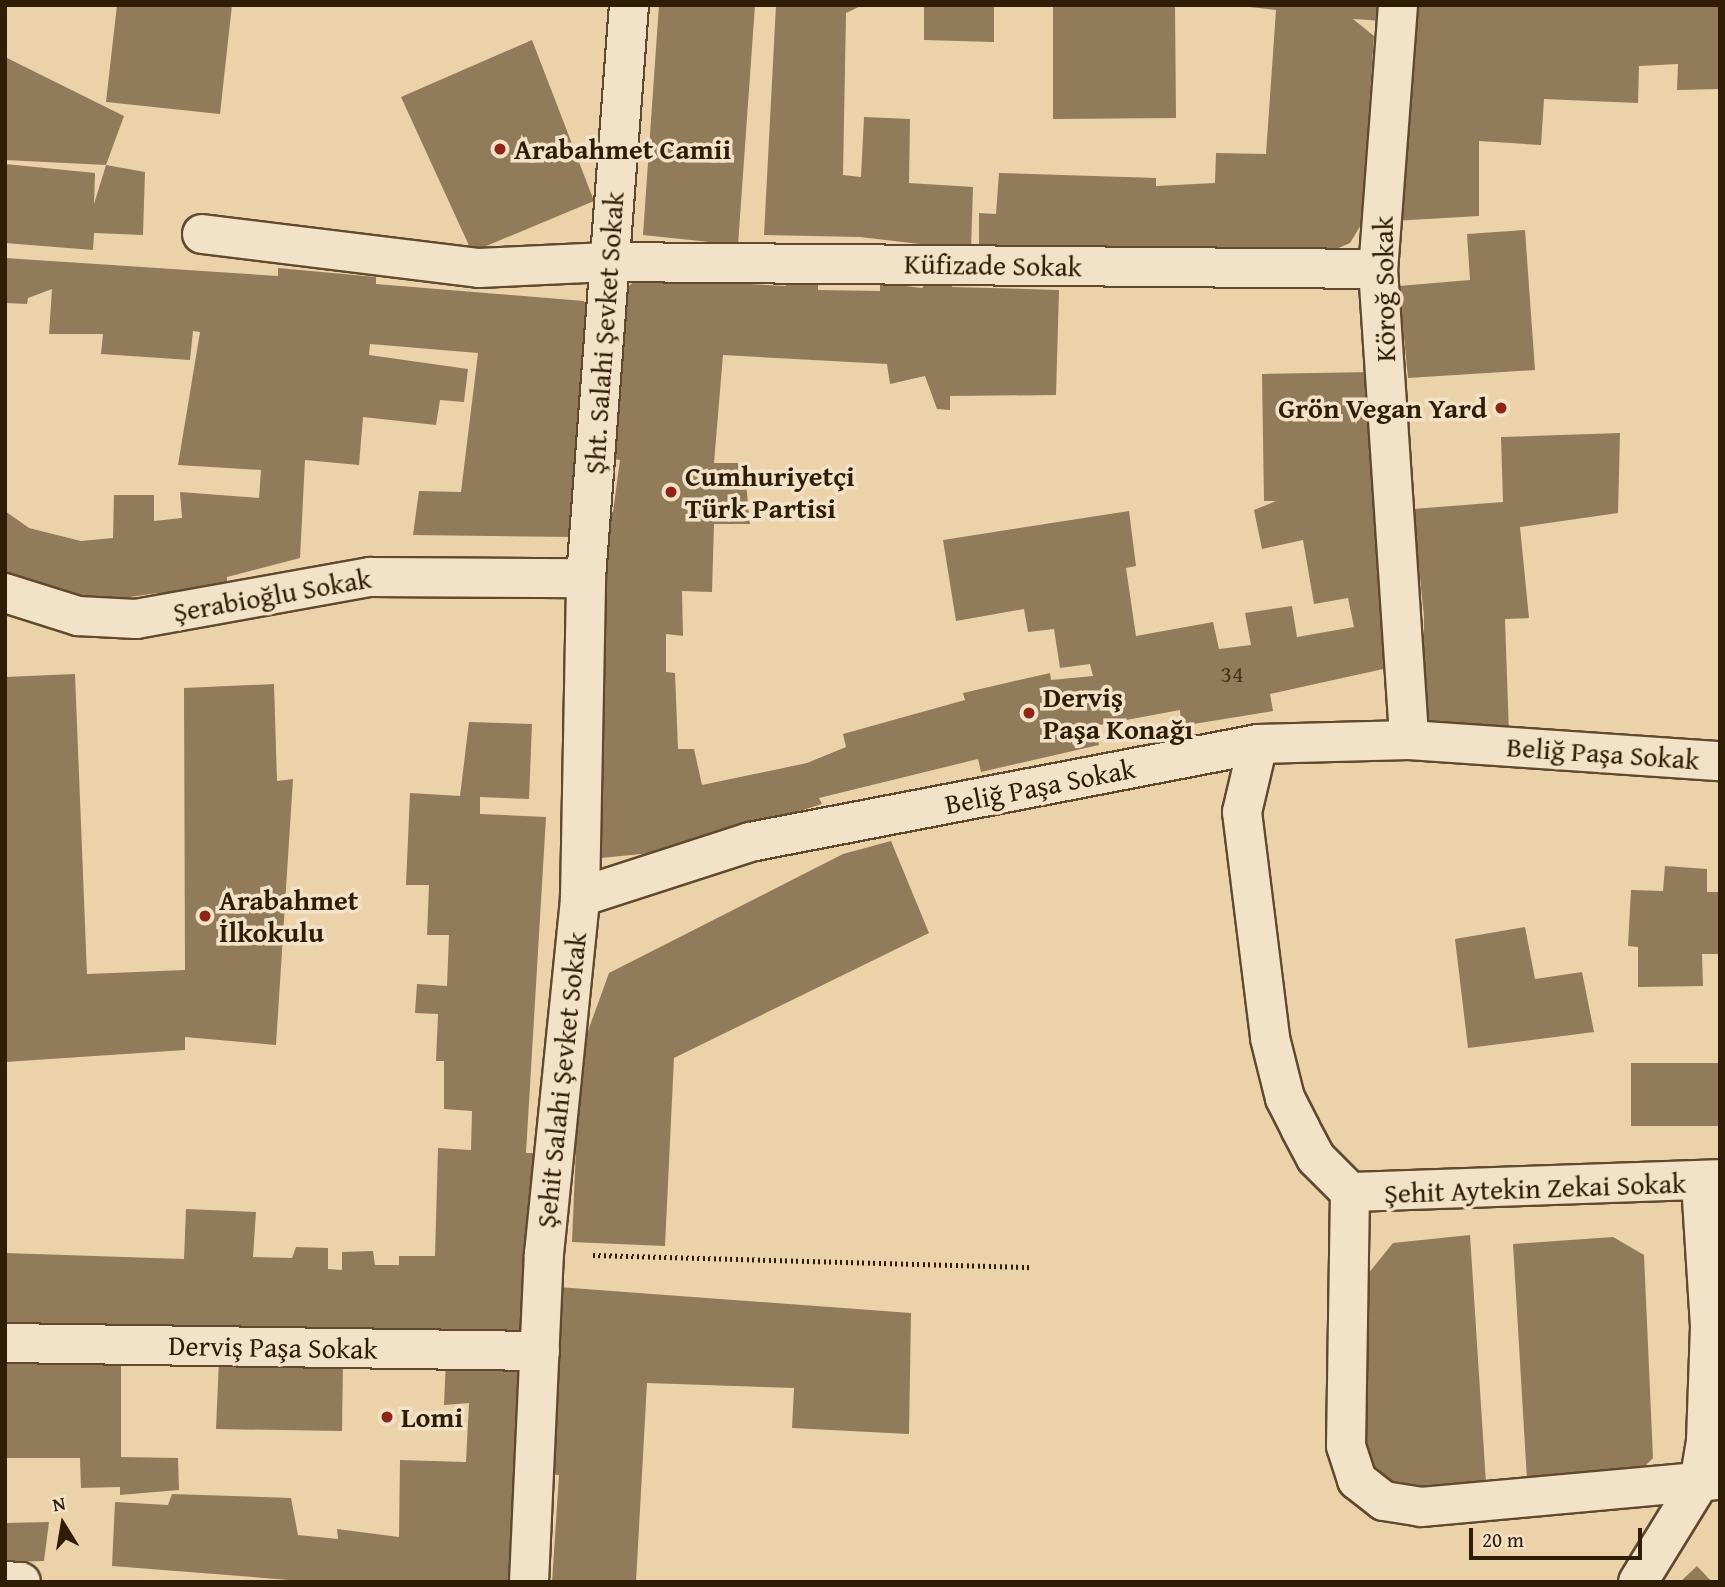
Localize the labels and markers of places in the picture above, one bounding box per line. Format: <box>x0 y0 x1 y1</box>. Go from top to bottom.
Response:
place label: Arabahmet Camii <box>514 132 731 166</box>
marker: Arabahmet Camii <box>492 141 508 157</box>
place label: Grön Vegan Yard <box>1278 391 1487 425</box>
marker: Grön Vegan Yard <box>1493 400 1509 416</box>
place label: Cumhuriyetçi Türk Partisi <box>685 459 855 525</box>
marker: Cumhuriyetçi Türk Partisi <box>663 484 679 500</box>
place label: Derviş Paşa Konağı <box>1043 680 1193 746</box>
marker: Derviş Paşa Konağı <box>1021 705 1037 721</box>
place label: Arabahmet İlkokulu <box>219 883 358 949</box>
marker: Arabahmet İlkokulu <box>197 908 213 924</box>
place label: Lomi <box>401 1400 463 1434</box>
marker: Lomi <box>379 1409 395 1425</box>

